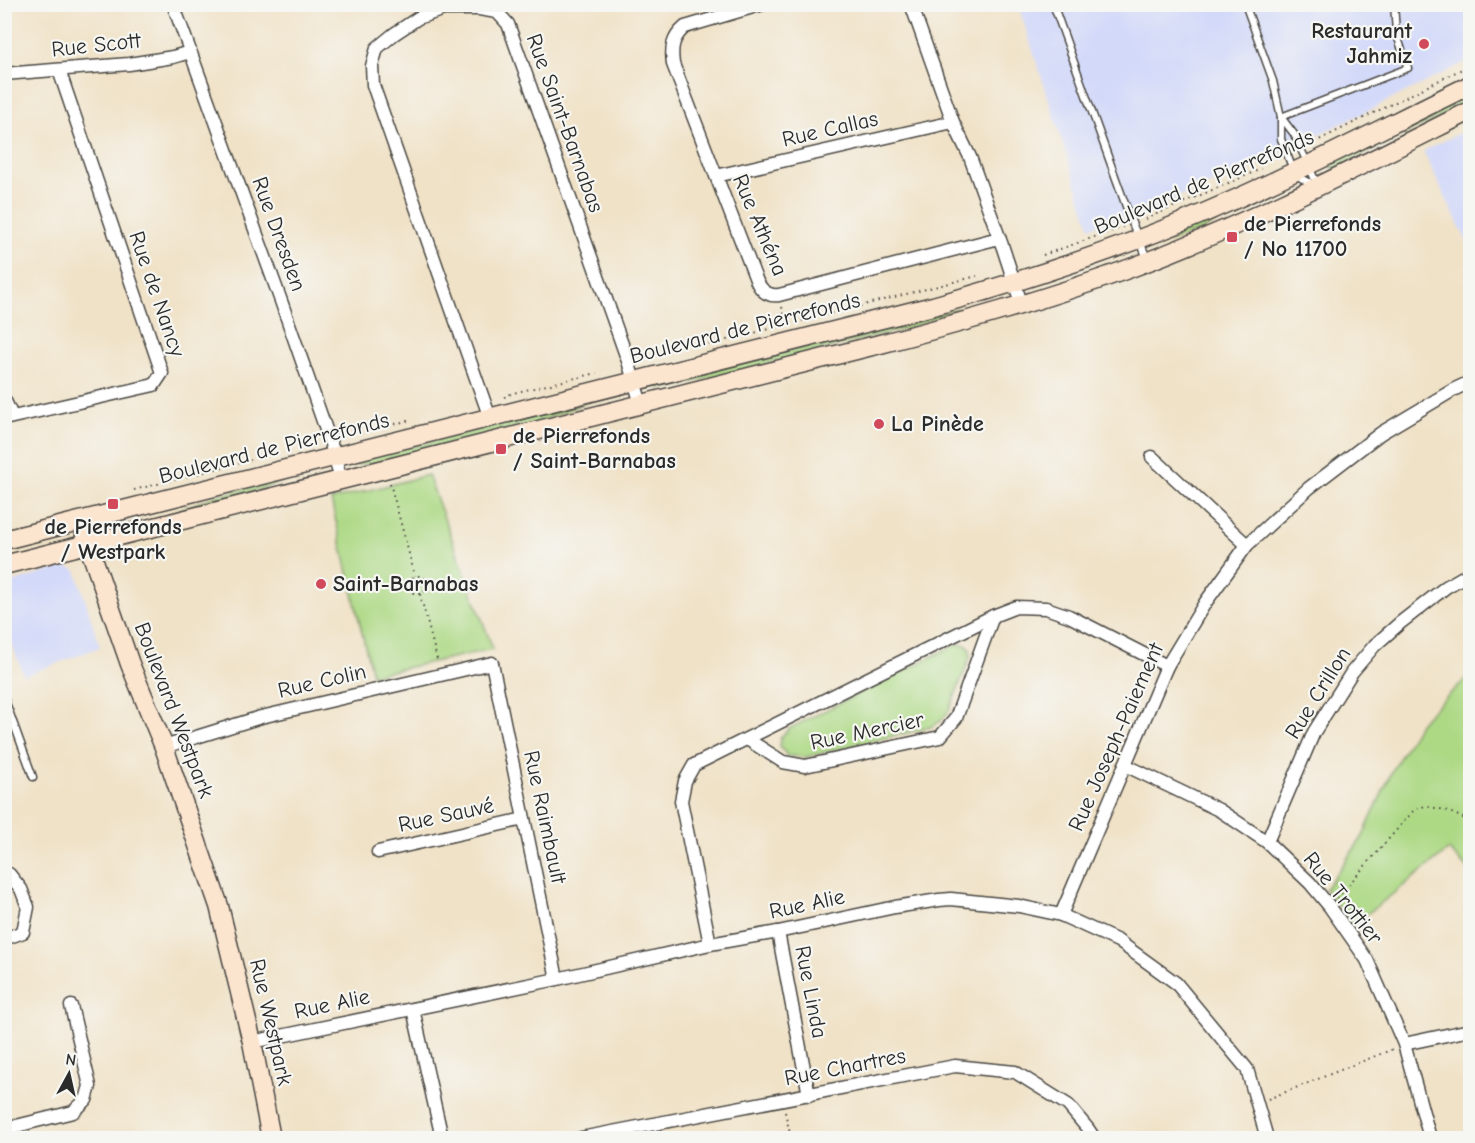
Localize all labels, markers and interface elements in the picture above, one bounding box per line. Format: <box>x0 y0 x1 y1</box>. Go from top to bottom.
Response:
place label: Restaurant Jahmiz <box>1311 18 1413 69</box>
street label: Rue Scott <box>50 27 143 63</box>
street label: Rue Saint-Barnabas <box>521 30 609 216</box>
marker: Restaurant Jahmiz <box>1417 37 1431 51</box>
street label: Rue Callas <box>779 105 881 153</box>
street label: Boulevard de Pierrefonds <box>1090 124 1318 240</box>
street label: Rue Athéna <box>727 170 793 280</box>
street label: Rue Dresden <box>246 173 312 295</box>
place label: de Pierrefonds / No 11700 <box>1244 211 1381 262</box>
street label: Rue de Nancy <box>123 228 191 360</box>
marker: de Pierrefonds / No 11700 <box>1225 230 1239 244</box>
street label: Boulevard de Pierrefonds <box>627 287 863 369</box>
street label: Boulevard de Pierrefonds <box>156 407 392 489</box>
place label: La Pinède <box>891 411 984 437</box>
marker: La Pinède <box>872 417 886 431</box>
place label: de Pierrefonds / Saint-Barnabas <box>513 423 676 474</box>
marker: de Pierrefonds / Saint-Barnabas <box>494 442 508 456</box>
marker: de Pierrefonds / Westpark <box>106 497 120 511</box>
place label: de Pierrefonds / Westpark <box>44 514 182 565</box>
place label: Saint-Barnabas <box>333 571 478 597</box>
marker: Saint-Barnabas <box>314 577 328 591</box>
street label: Boulevard Westpark <box>129 619 220 802</box>
street label: Rue Joseph-Paiement <box>1063 638 1169 835</box>
street label: Rue Crillon <box>1280 642 1356 744</box>
street label: Rue Colin <box>275 658 369 704</box>
street label: Rue Mercier <box>808 706 926 756</box>
street label: Rue Raimbault <box>518 748 572 887</box>
street label: Rue Sauvé <box>396 792 496 838</box>
street label: Rue Trottier <box>1298 847 1388 950</box>
street label: Rue Alie <box>767 883 847 925</box>
street label: Rue Linda <box>789 943 833 1041</box>
street label: Rue Westpark <box>244 956 298 1088</box>
street label: Rue Alie <box>292 983 372 1025</box>
street label: Rue Chartres <box>782 1043 908 1091</box>
north arrow <box>39 1044 99 1104</box>
text: N <box>65 1050 77 1070</box>

